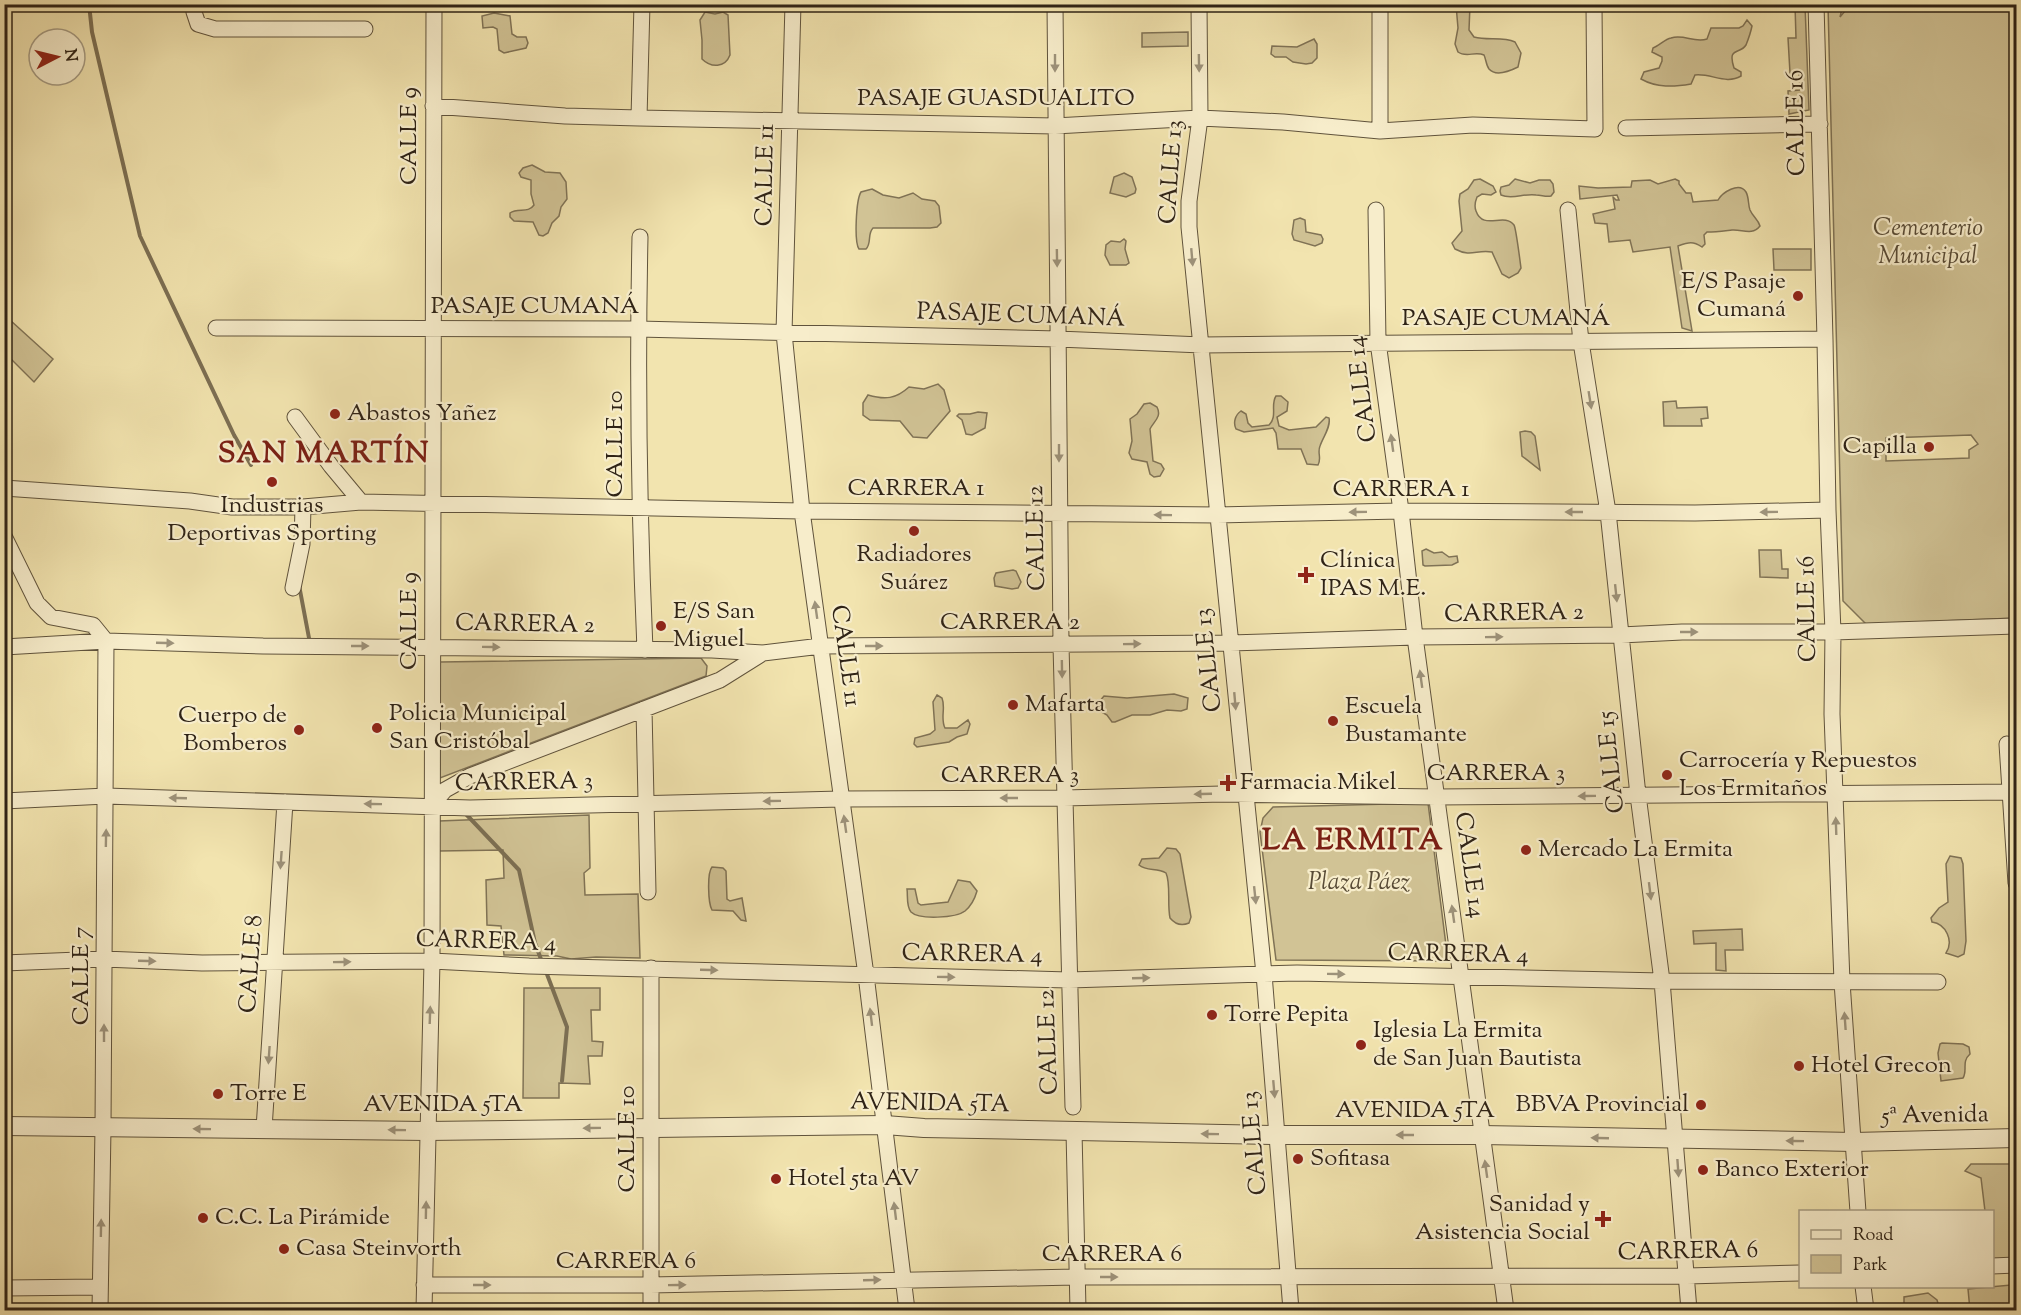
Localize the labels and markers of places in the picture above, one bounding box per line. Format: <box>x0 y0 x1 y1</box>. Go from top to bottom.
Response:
place label: E/S Pasaje Cumaná <box>1681 265 1786 327</box>
marker: E/S Pasaje Cumaná <box>1791 289 1805 303</box>
place label: Abastos Yañez <box>347 397 496 431</box>
marker: Abastos Yañez <box>328 407 342 421</box>
place label: Capilla <box>1843 430 1917 464</box>
marker: Capilla <box>1922 440 1936 454</box>
marker: Industrias Deportivas Sporting <box>265 475 279 489</box>
place label: Industrias Deportivas Sporting <box>168 489 377 551</box>
marker: Radiadores Suárez <box>907 524 921 538</box>
place label: Radiadores Suárez <box>856 538 972 600</box>
place label: Clínica IPAS M.E. <box>1320 544 1426 606</box>
marker: Clínica IPAS M.E. <box>1297 566 1315 584</box>
place label: E/S San Miguel <box>673 595 755 657</box>
marker: E/S San Miguel <box>654 619 668 633</box>
place label: Mafarta <box>1025 688 1105 722</box>
place label: Escuela Bustamante <box>1345 690 1467 752</box>
place label: Policia Municipal San Cristóbal <box>389 697 567 759</box>
marker: Mafarta <box>1006 698 1020 712</box>
place label: Cuerpo de Bomberos <box>178 699 287 761</box>
marker: Escuela Bustamante <box>1326 714 1340 728</box>
marker: Policia Municipal San Cristóbal <box>370 721 384 735</box>
marker: Cuerpo de Bomberos <box>292 723 306 737</box>
place label: Carrocería y Repuestos Los Ermitaños <box>1679 744 1917 806</box>
place label: Farmacia Mikel <box>1240 766 1397 800</box>
marker: Carrocería y Repuestos Los Ermitaños <box>1660 768 1674 782</box>
marker: Farmacia Mikel <box>1221 776 1235 790</box>
place label: Mercado La Ermita <box>1538 833 1733 867</box>
marker: Mercado La Ermita <box>1519 843 1533 857</box>
place label: Torre Pepita <box>1224 998 1349 1032</box>
marker: Torre Pepita <box>1205 1008 1219 1022</box>
place label: Iglesia La Ermita de San Juan Bautista <box>1373 1014 1582 1076</box>
marker: Iglesia La Ermita de San Juan Bautista <box>1354 1038 1368 1052</box>
place label: Hotel Grecon <box>1811 1049 1952 1083</box>
marker: Hotel Grecon <box>1792 1059 1806 1073</box>
place label: Torre E <box>230 1077 307 1111</box>
marker: Torre E <box>211 1087 225 1101</box>
place label: BBVA Provincial <box>1516 1088 1689 1122</box>
marker: BBVA Provincial <box>1694 1098 1708 1112</box>
place label: Sofitasa <box>1310 1142 1390 1176</box>
marker: Sofitasa <box>1291 1152 1305 1166</box>
place label: Banco Exterior <box>1715 1153 1869 1187</box>
place label: Hotel 5ta AV <box>788 1162 919 1196</box>
marker: Banco Exterior <box>1696 1163 1710 1177</box>
marker: Hotel 5ta AV <box>769 1172 783 1186</box>
place label: Sanidad y Asistencia Social <box>1415 1188 1590 1250</box>
place label: C.C. La Pirámide <box>215 1201 390 1235</box>
marker: Sanidad y Asistencia Social <box>1594 1210 1612 1228</box>
marker: C.C. La Pirámide <box>196 1211 210 1225</box>
place label: Casa Steinvorth <box>296 1232 462 1266</box>
marker: Casa Steinvorth <box>277 1242 291 1256</box>

